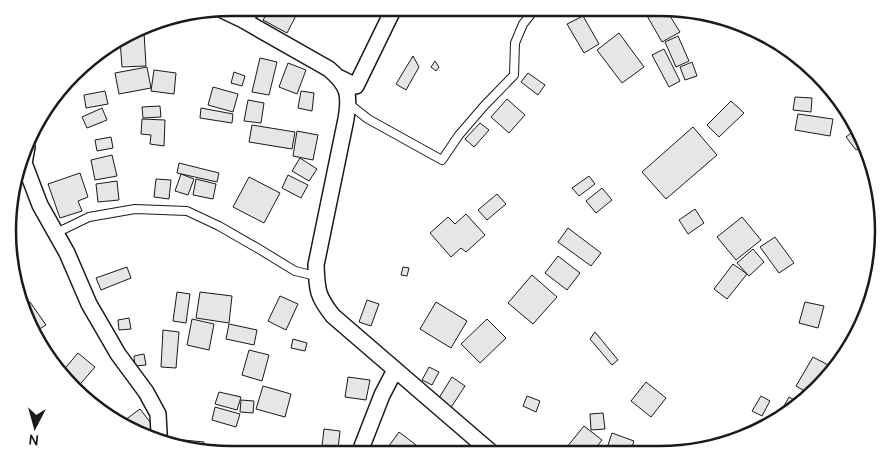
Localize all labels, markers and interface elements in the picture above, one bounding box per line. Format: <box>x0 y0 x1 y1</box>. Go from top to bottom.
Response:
north arrow <box>10 402 60 452</box>
text: N <box>28 430 40 450</box>

